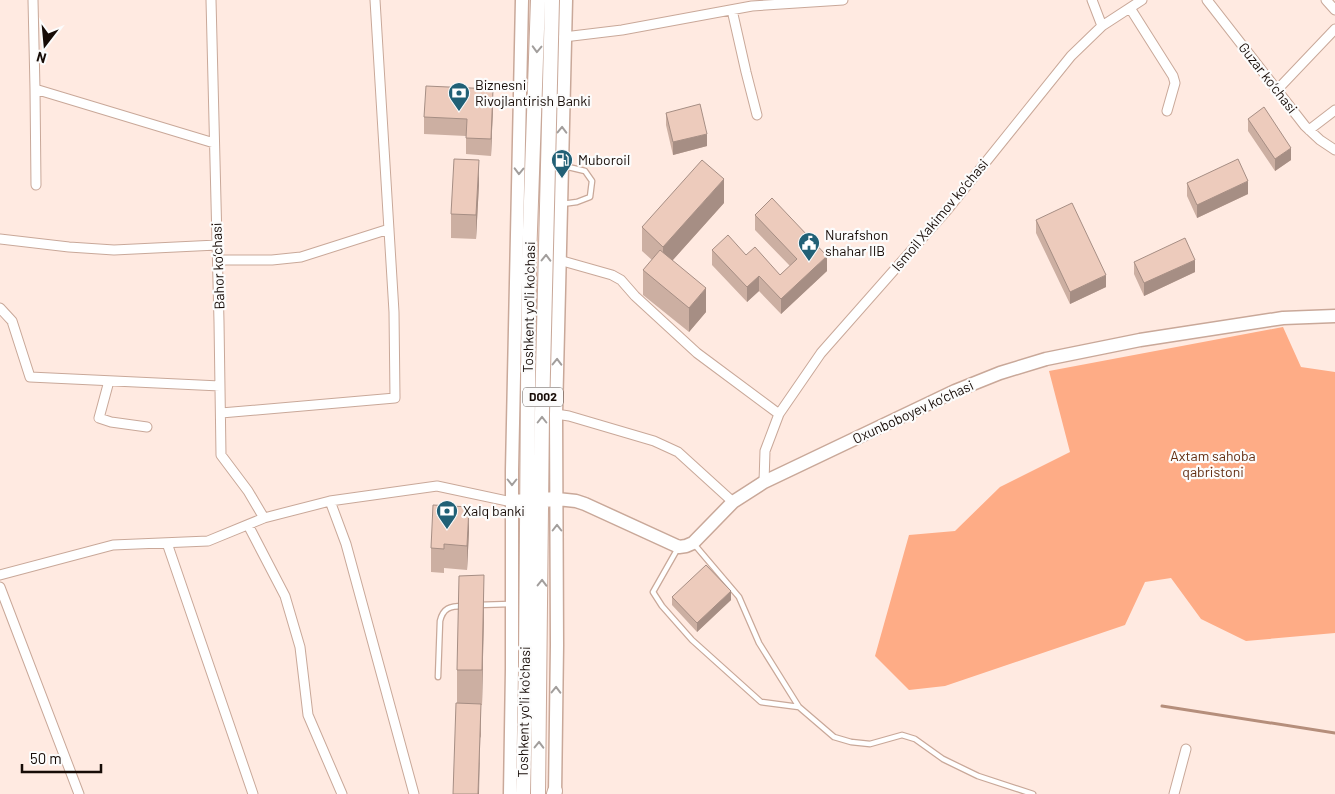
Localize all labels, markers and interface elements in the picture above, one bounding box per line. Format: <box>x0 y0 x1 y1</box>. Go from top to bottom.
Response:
north arrow <box>20 20 70 70</box>
street label: Guzar ko‘chasi <box>1235 39 1301 117</box>
one-way arrow <box>531 45 542 53</box>
text: N <box>34 49 48 67</box>
place label: Biznesni Rivojlantirish Banki <box>475 76 591 109</box>
bank icon: Biznesni Rivojlantirish Banki <box>447 81 471 112</box>
one-way arrow <box>557 126 567 134</box>
fuel station icon: Muboroil <box>550 148 574 179</box>
place label: Muboroil <box>578 151 630 168</box>
street label: Ismoil Xakimov ko‘chasi <box>888 155 991 274</box>
one-way arrow <box>513 167 524 175</box>
street label: Bahor ko‘chasi <box>207 222 228 310</box>
place label: Nurafshon shahar IIB <box>825 226 888 259</box>
public building icon: Nurafshon shahar IIB <box>797 231 821 262</box>
street label: Toshkent yo'li ko'chasi <box>519 241 538 373</box>
one-way arrow <box>541 254 551 262</box>
one-way arrow <box>552 358 562 366</box>
street label: Oxunboboyev ko‘chasi <box>850 376 976 447</box>
road number: D002 <box>523 388 563 407</box>
one-way arrow <box>537 416 547 424</box>
park label: Axtam sahoba qabristoni <box>1170 447 1256 480</box>
one-way arrow <box>507 479 517 487</box>
bank icon: Xalq banki <box>435 499 459 530</box>
place label: Xalq banki <box>463 502 525 519</box>
one-way arrow <box>552 524 562 532</box>
one-way arrow <box>536 579 547 587</box>
street label: Toshkent yo'li ko'chasi <box>514 646 533 778</box>
one-way arrow <box>551 686 562 694</box>
one-way arrow <box>534 741 544 749</box>
scale bar <box>22 742 101 774</box>
text: 50 m <box>30 749 62 767</box>

